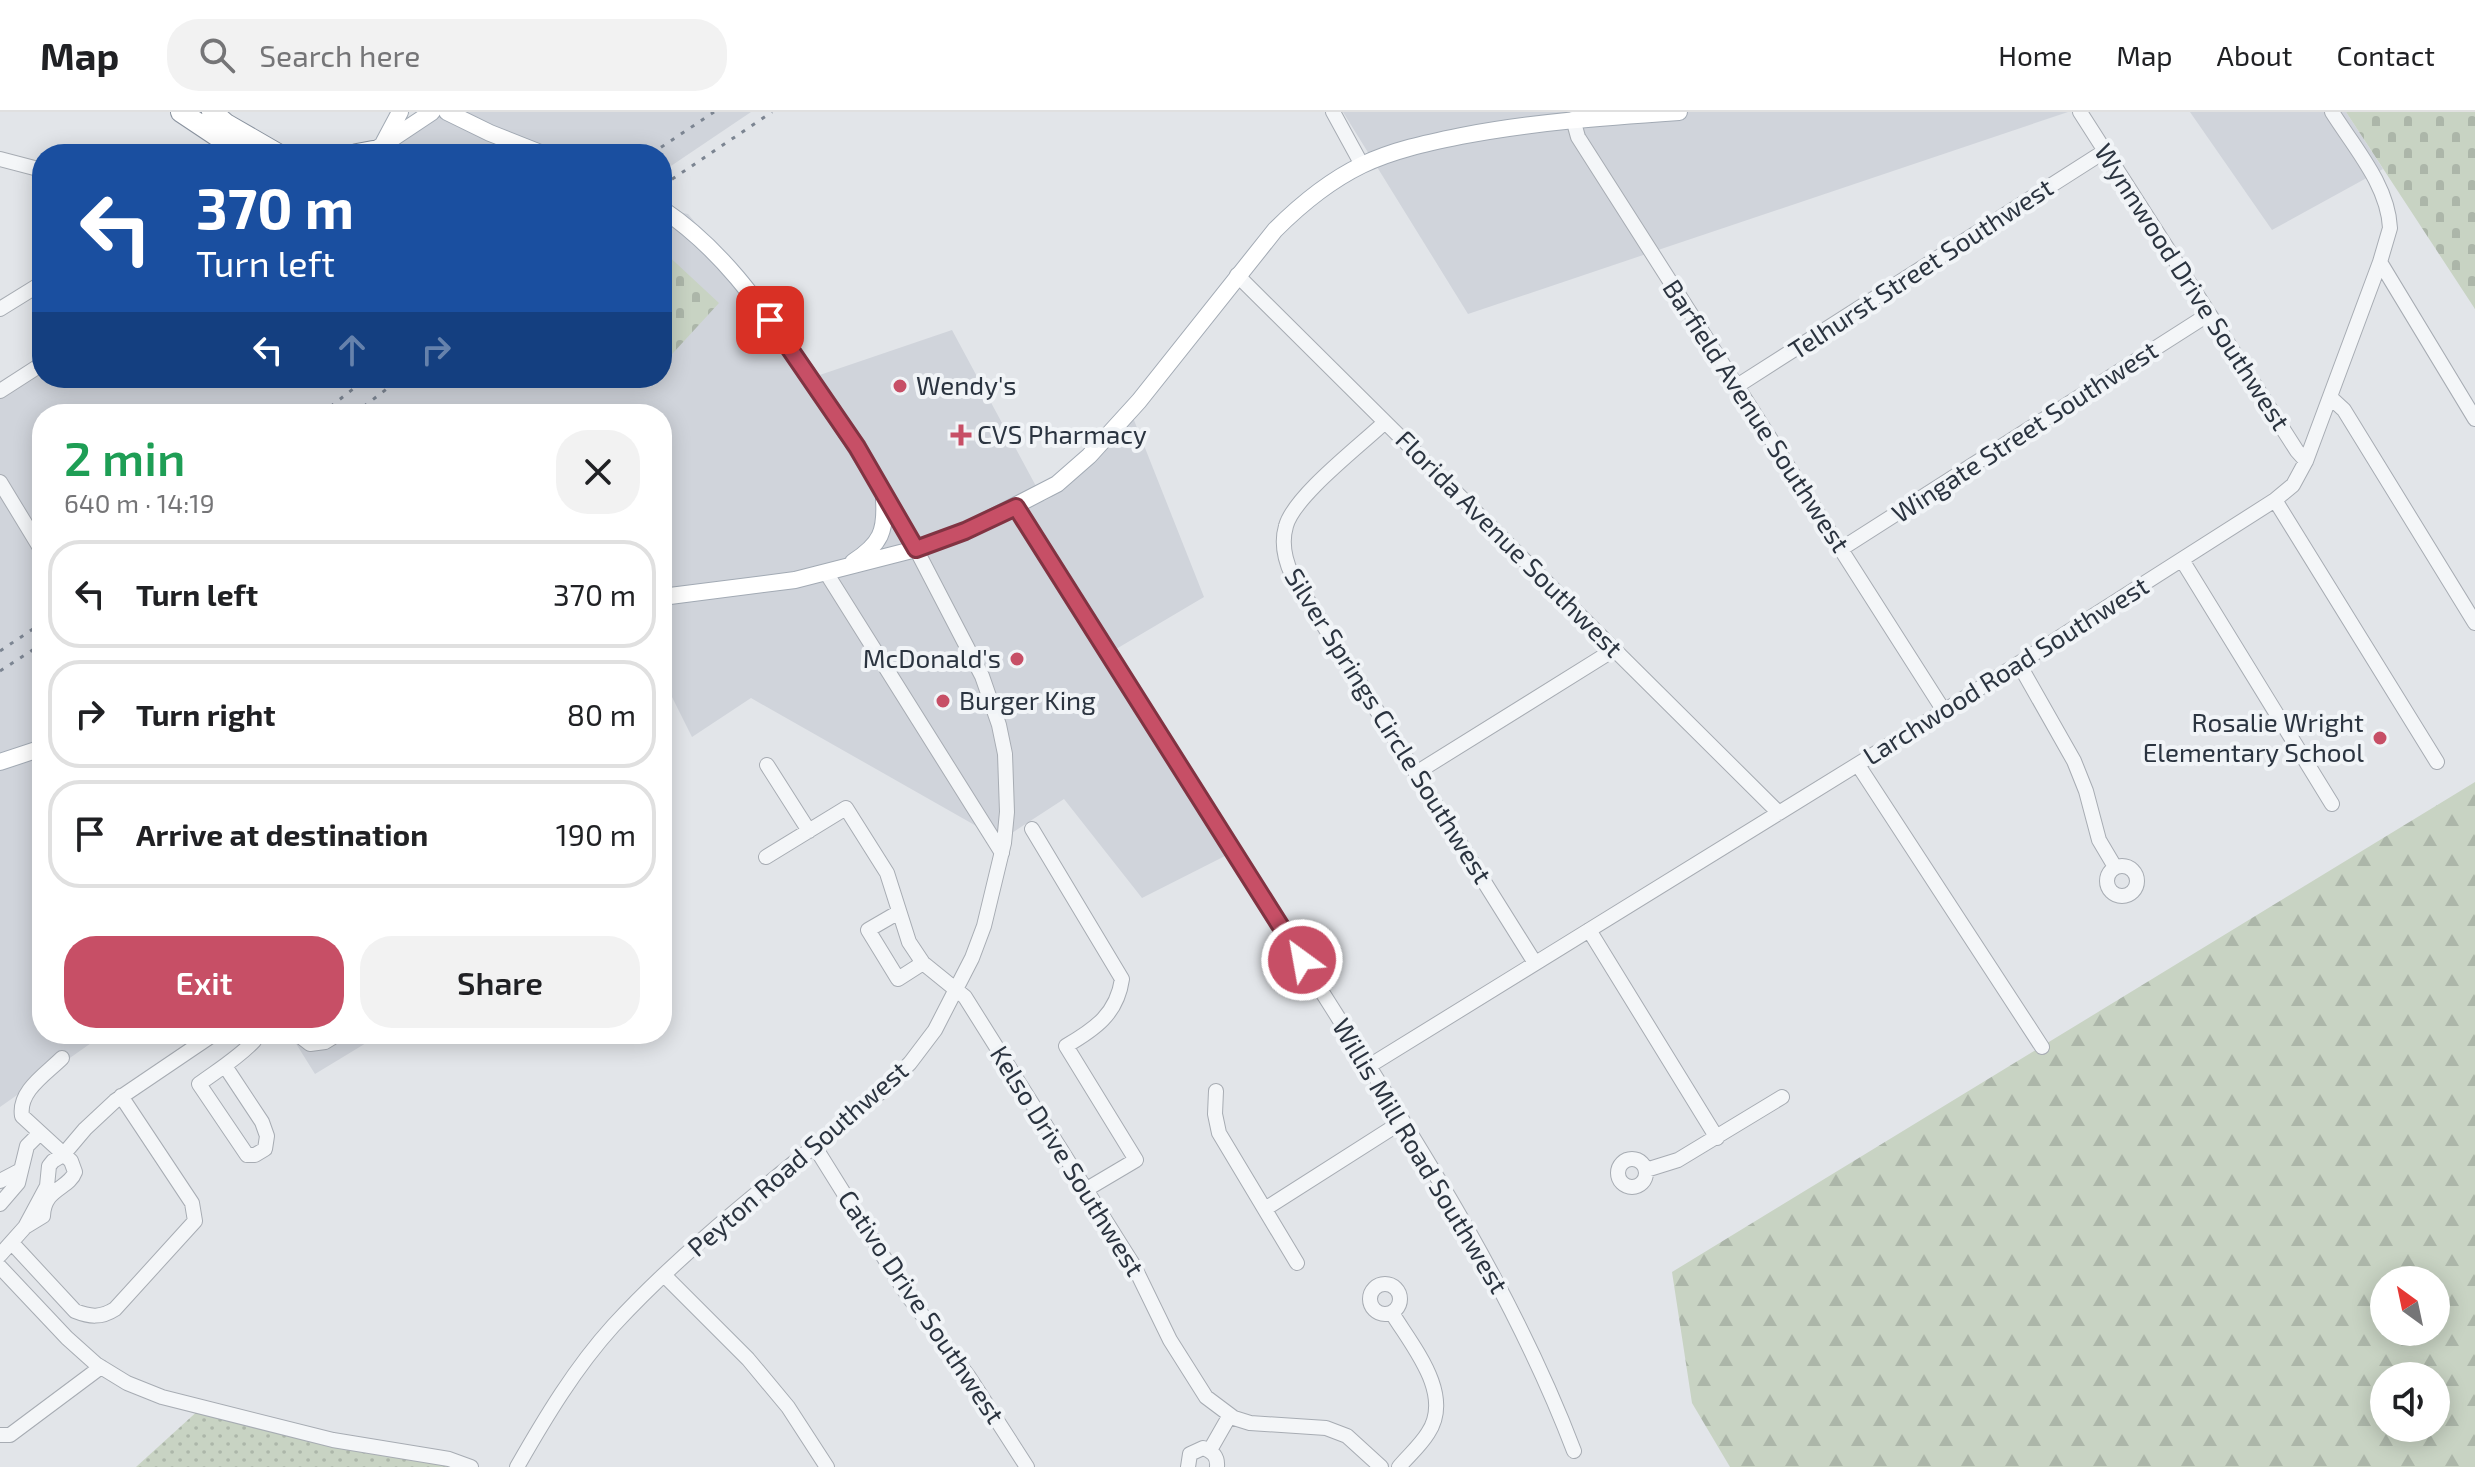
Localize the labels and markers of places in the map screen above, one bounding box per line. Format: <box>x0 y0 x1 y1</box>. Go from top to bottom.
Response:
pin <box>736 286 804 354</box>
place label: Wendy's <box>916 369 1017 400</box>
marker: Wendy's <box>891 377 909 395</box>
place label: CVS Pharmacy <box>977 418 1147 449</box>
marker: CVS Pharmacy <box>952 426 970 444</box>
place label: McDonald's <box>863 642 1001 673</box>
marker: McDonald's <box>1008 650 1026 668</box>
place label: Burger King <box>959 684 1096 715</box>
marker: Burger King <box>934 692 952 710</box>
place label: Rosalie Wright Elementary School <box>2143 706 2364 767</box>
marker: Rosalie Wright Elementary School <box>2371 729 2389 747</box>

